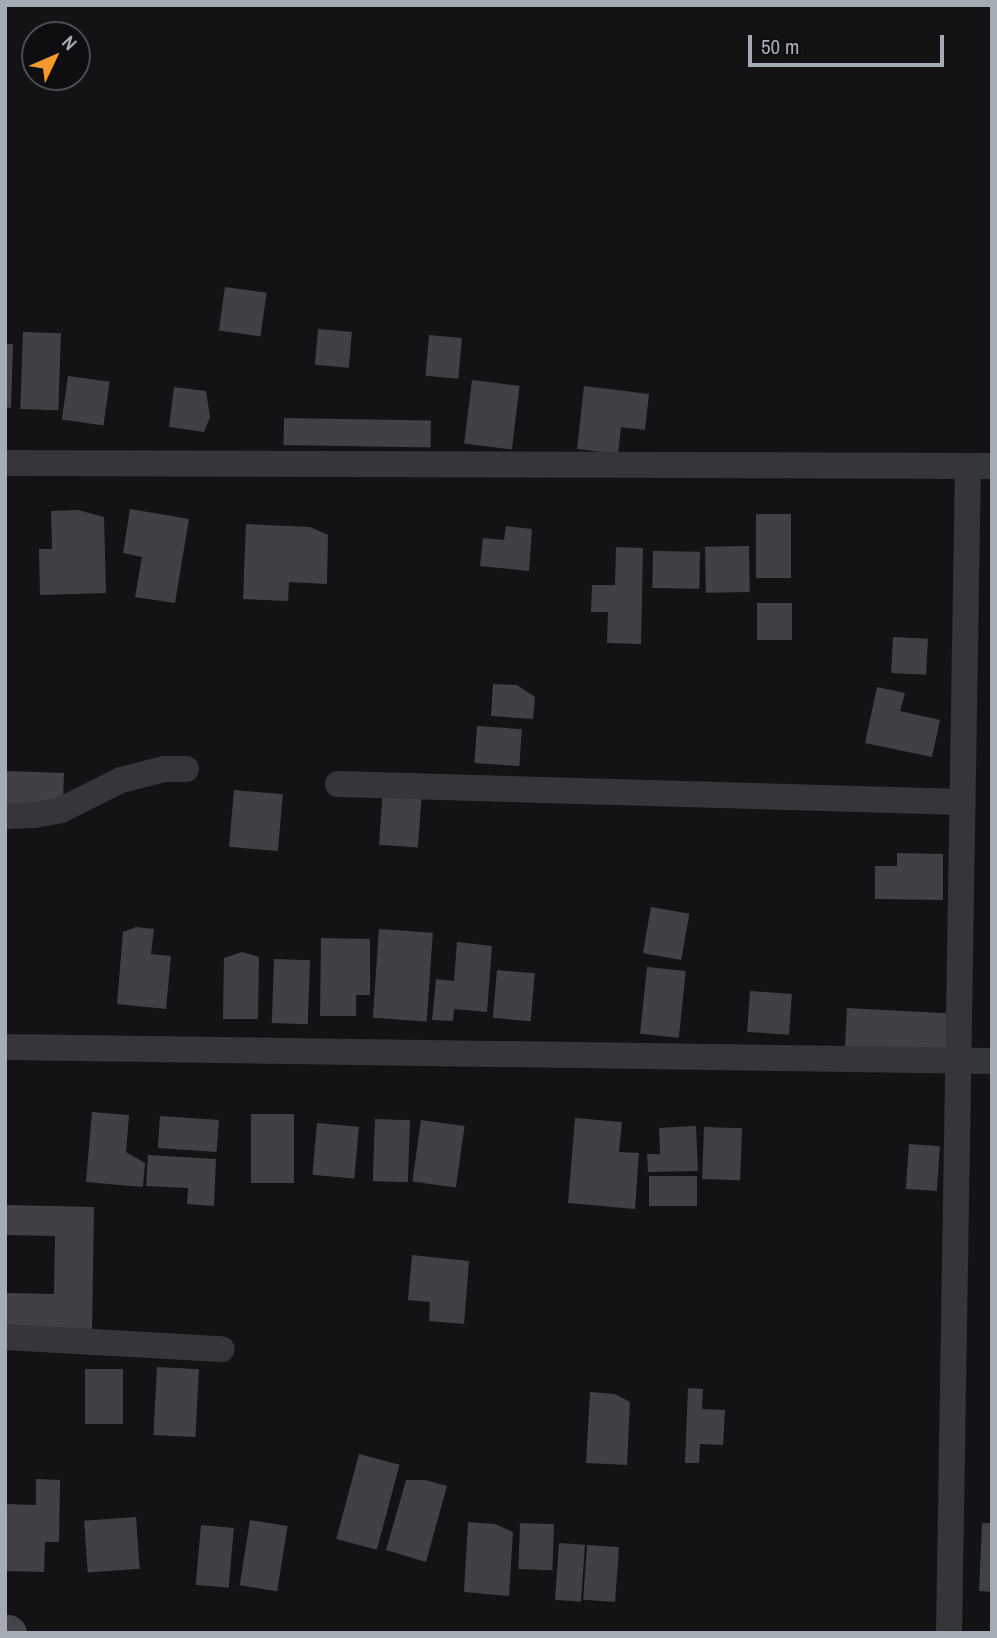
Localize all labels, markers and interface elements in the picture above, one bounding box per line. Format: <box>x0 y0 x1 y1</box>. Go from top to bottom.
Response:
north arrow <box>21 21 91 91</box>
scale bar <box>752 21 948 65</box>
text: N <box>56 30 83 56</box>
text: 50 m <box>761 32 799 61</box>

